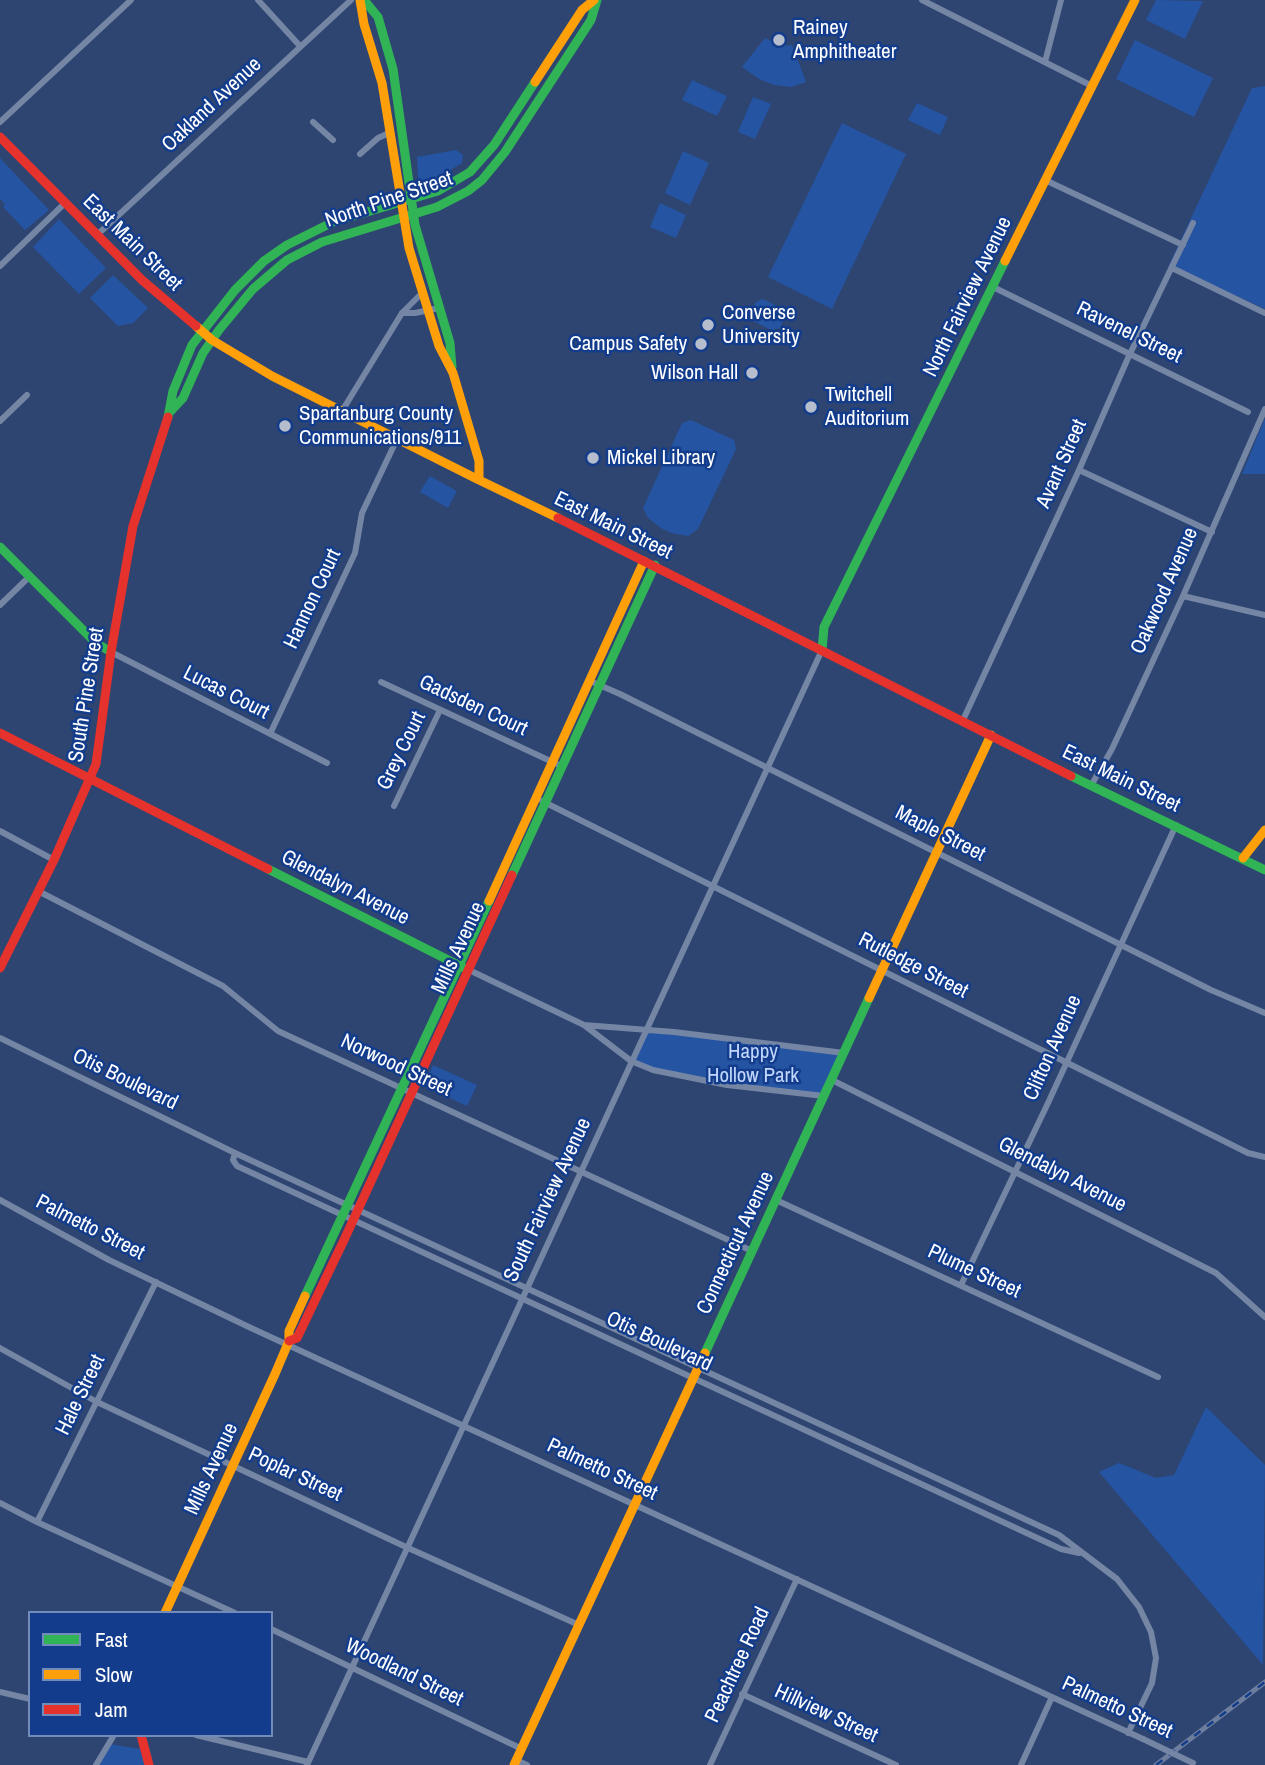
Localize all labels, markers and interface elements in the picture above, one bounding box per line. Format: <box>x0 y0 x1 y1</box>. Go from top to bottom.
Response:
place label: Rainey Amphitheater <box>793 15 896 65</box>
marker: Rainey Amphitheater <box>771 32 787 48</box>
street label: Oakland Avenue <box>157 52 267 158</box>
street label: North Pine Street <box>322 166 456 234</box>
street label: East Main Street <box>77 189 187 297</box>
street label: North Fairview Avenue <box>918 213 1018 381</box>
street label: Ravenel Street <box>1072 297 1186 369</box>
place label: Converse University <box>722 300 800 350</box>
marker: Converse University <box>700 317 716 333</box>
place label: Campus Safety <box>569 331 687 357</box>
marker: Campus Safety <box>693 336 709 352</box>
place label: Wilson Hall <box>651 360 738 386</box>
marker: Wilson Hall <box>744 365 760 381</box>
place label: Twitchell Auditorium <box>825 382 909 432</box>
marker: Twitchell Auditorium <box>803 399 819 415</box>
place label: Spartanburg County Communications/911 <box>299 401 461 451</box>
street label: Avant Street <box>1031 416 1093 512</box>
marker: Spartanburg County Communications/911 <box>277 418 293 434</box>
place label: Mickel Library <box>607 445 715 471</box>
marker: Mickel Library <box>585 450 601 466</box>
street label: East Main Street <box>550 487 676 565</box>
street label: Oakwood Avenue <box>1126 524 1204 658</box>
street label: Hannon Court <box>279 545 347 653</box>
street label: South Pine Street <box>64 626 110 764</box>
street label: Lucas Court <box>179 661 273 725</box>
street label: Gadsden Court <box>415 670 531 742</box>
street label: Grey Court <box>372 708 432 794</box>
street label: East Main Street <box>1058 740 1184 818</box>
street label: Maple Street <box>891 801 989 867</box>
street label: Glendalyn Avenue <box>277 845 413 931</box>
street label: Mills Avenue <box>427 898 491 998</box>
street label: Rutledge Street <box>854 928 972 1004</box>
street label: Clifton Avenue <box>1019 991 1087 1105</box>
street label: Norwood Street <box>336 1029 456 1103</box>
park label: Happy Hollow Park <box>707 1039 799 1089</box>
street label: Otis Boulevard <box>68 1044 182 1116</box>
street label: South Fairview Avenue <box>499 1114 597 1286</box>
street label: Glendalyn Avenue <box>994 1132 1130 1218</box>
street label: Connecticut Avenue <box>692 1168 780 1318</box>
street label: Palmetto Street <box>31 1190 149 1266</box>
street label: Plume Street <box>924 1240 1024 1304</box>
street label: Otis Boulevard <box>602 1307 716 1377</box>
street label: Hale Street <box>51 1351 111 1439</box>
street label: Mills Avenue <box>180 1419 244 1519</box>
street label: Palmetto Street <box>543 1433 661 1507</box>
street label: Poplar Street <box>244 1442 346 1508</box>
street label: Peachtree Road <box>700 1603 776 1727</box>
legend <box>28 1611 273 1737</box>
text: Fast <box>95 1625 128 1654</box>
street label: Woodland Street <box>341 1634 467 1712</box>
text: Slow <box>95 1660 132 1689</box>
street label: Palmetto Street <box>1058 1671 1176 1745</box>
street label: Hillview Street <box>770 1679 882 1749</box>
text: Jam <box>95 1695 128 1724</box>

